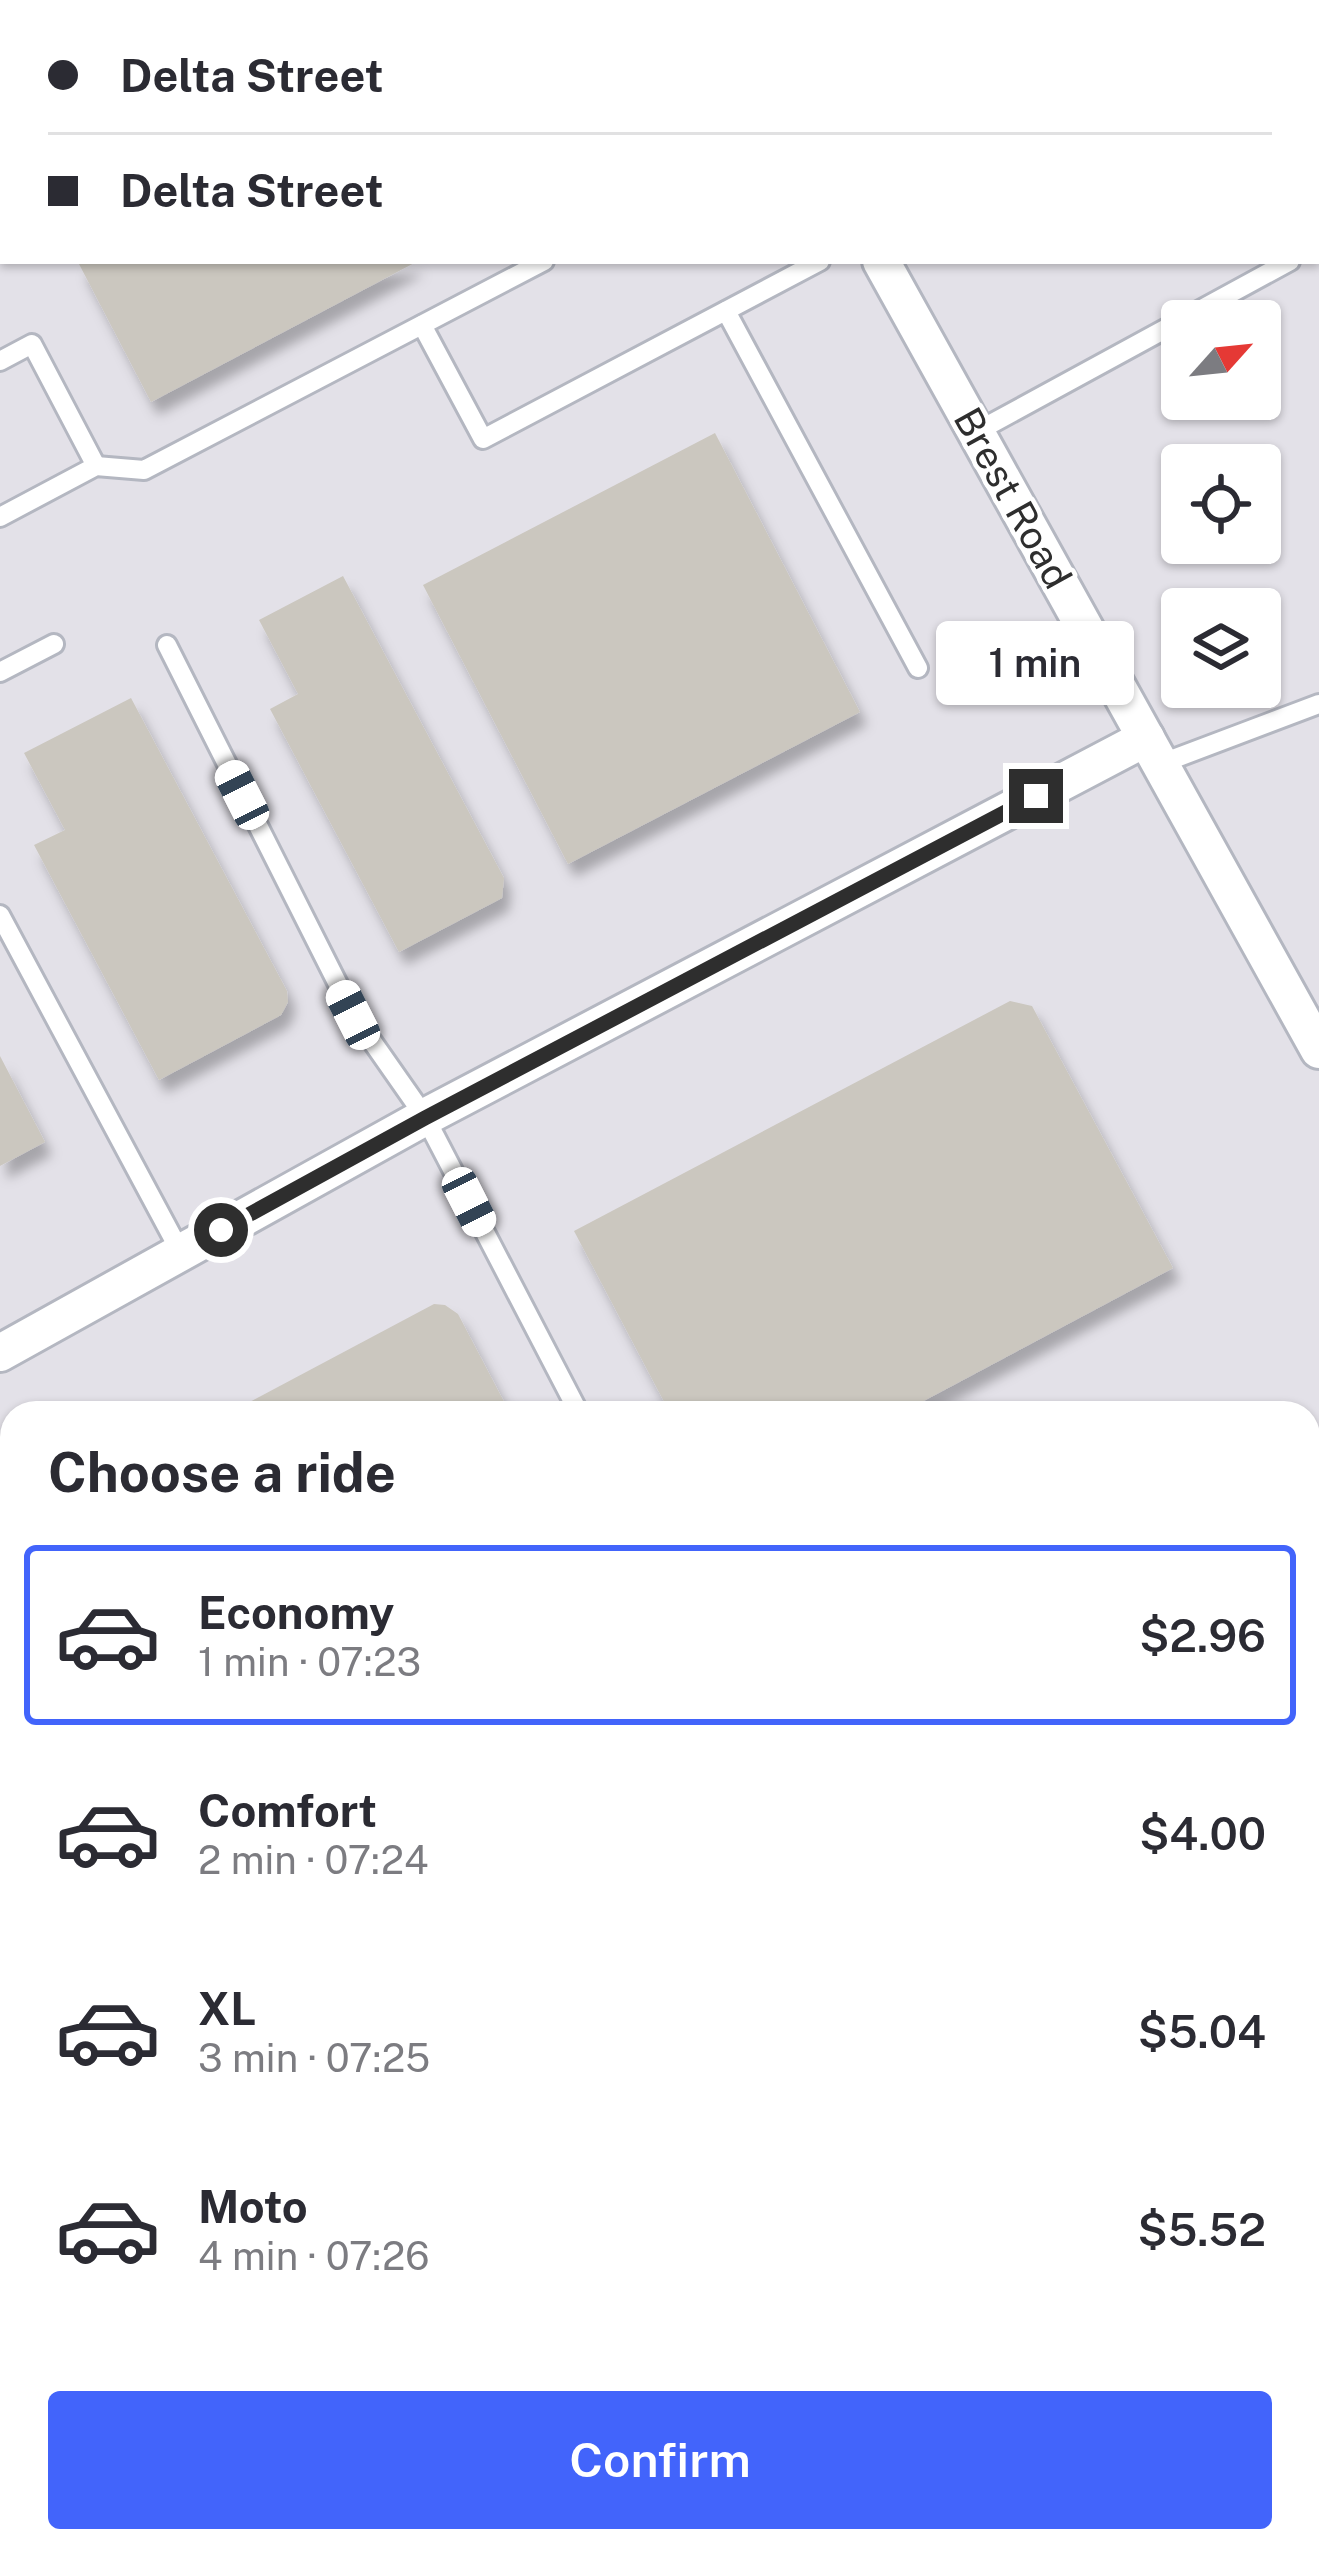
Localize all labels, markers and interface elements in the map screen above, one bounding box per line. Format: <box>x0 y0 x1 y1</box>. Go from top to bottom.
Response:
text: Delta Street <box>120 49 383 102</box>
text: Delta Street <box>120 164 383 217</box>
north arrow <box>1161 300 1281 420</box>
map controls <box>1161 300 1281 708</box>
street label: Brest Road <box>945 400 1081 596</box>
button: locate <box>1161 444 1281 564</box>
button: layers <box>1161 588 1281 708</box>
callout: 1 min <box>937 622 1135 706</box>
text: 1 min <box>989 640 1081 686</box>
car <box>210 755 274 835</box>
route end <box>1009 769 1063 823</box>
car <box>321 975 385 1055</box>
car <box>437 1162 501 1242</box>
route start <box>194 1203 248 1257</box>
text: Choose a ride <box>48 1441 396 1504</box>
icon: car <box>54 1581 162 1689</box>
text: Economy <box>198 1586 394 1639</box>
text: $2.96 <box>1139 1609 1266 1662</box>
text: 1 min · 07:23 <box>198 1639 421 1685</box>
icon: car <box>54 1779 162 1887</box>
text: Comfort <box>198 1784 377 1837</box>
text: $4.00 <box>1139 1807 1266 1860</box>
text: 2 min · 07:24 <box>198 1837 428 1883</box>
icon: car <box>54 1977 162 2085</box>
text: XL <box>198 1982 256 2035</box>
text: $5.04 <box>1138 2005 1266 2058</box>
text: 3 min · 07:25 <box>198 2035 430 2081</box>
icon: car <box>54 2175 162 2283</box>
text: Moto <box>198 2180 308 2233</box>
text: $5.52 <box>1138 2203 1266 2256</box>
text: 4 min · 07:26 <box>198 2233 429 2279</box>
button: Confirm <box>48 2391 1272 2529</box>

